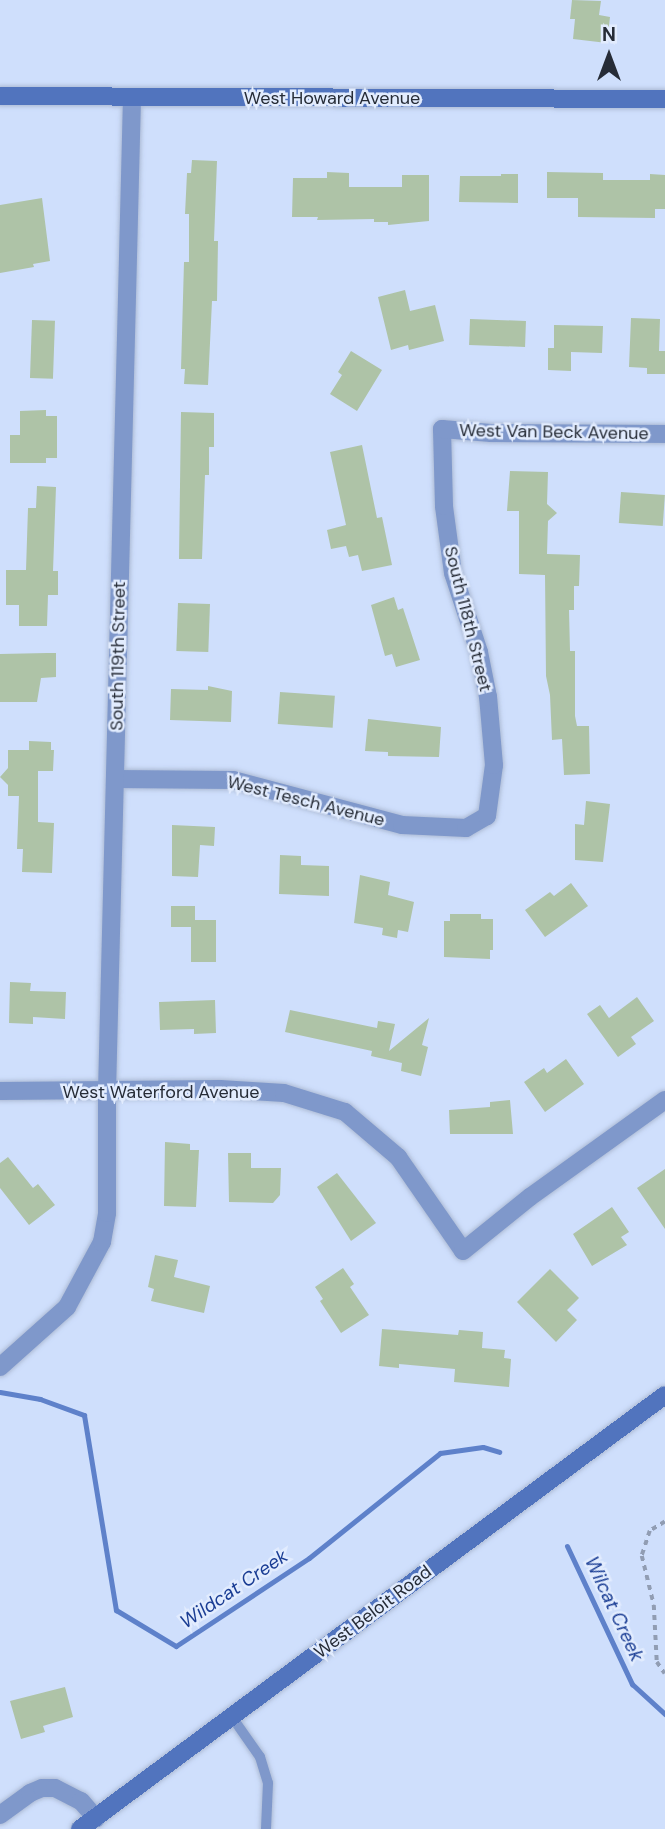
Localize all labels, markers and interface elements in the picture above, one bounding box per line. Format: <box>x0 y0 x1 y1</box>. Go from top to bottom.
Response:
north arrow <box>574 21 644 91</box>
text: N <box>602 22 616 47</box>
street label: West Howard Avenue <box>244 87 420 109</box>
street label: West Van Beck Avenue <box>459 420 649 444</box>
street label: South 118th Street <box>439 544 497 694</box>
street label: South 119th Street <box>106 581 130 731</box>
street label: West Tesch Avenue <box>225 771 387 831</box>
street label: West Waterford Avenue <box>63 1081 259 1103</box>
water label: Wildcat Creek <box>176 1545 292 1633</box>
water label: Wilcat Creek <box>580 1553 648 1665</box>
street label: West Beloit Road <box>310 1561 436 1663</box>

